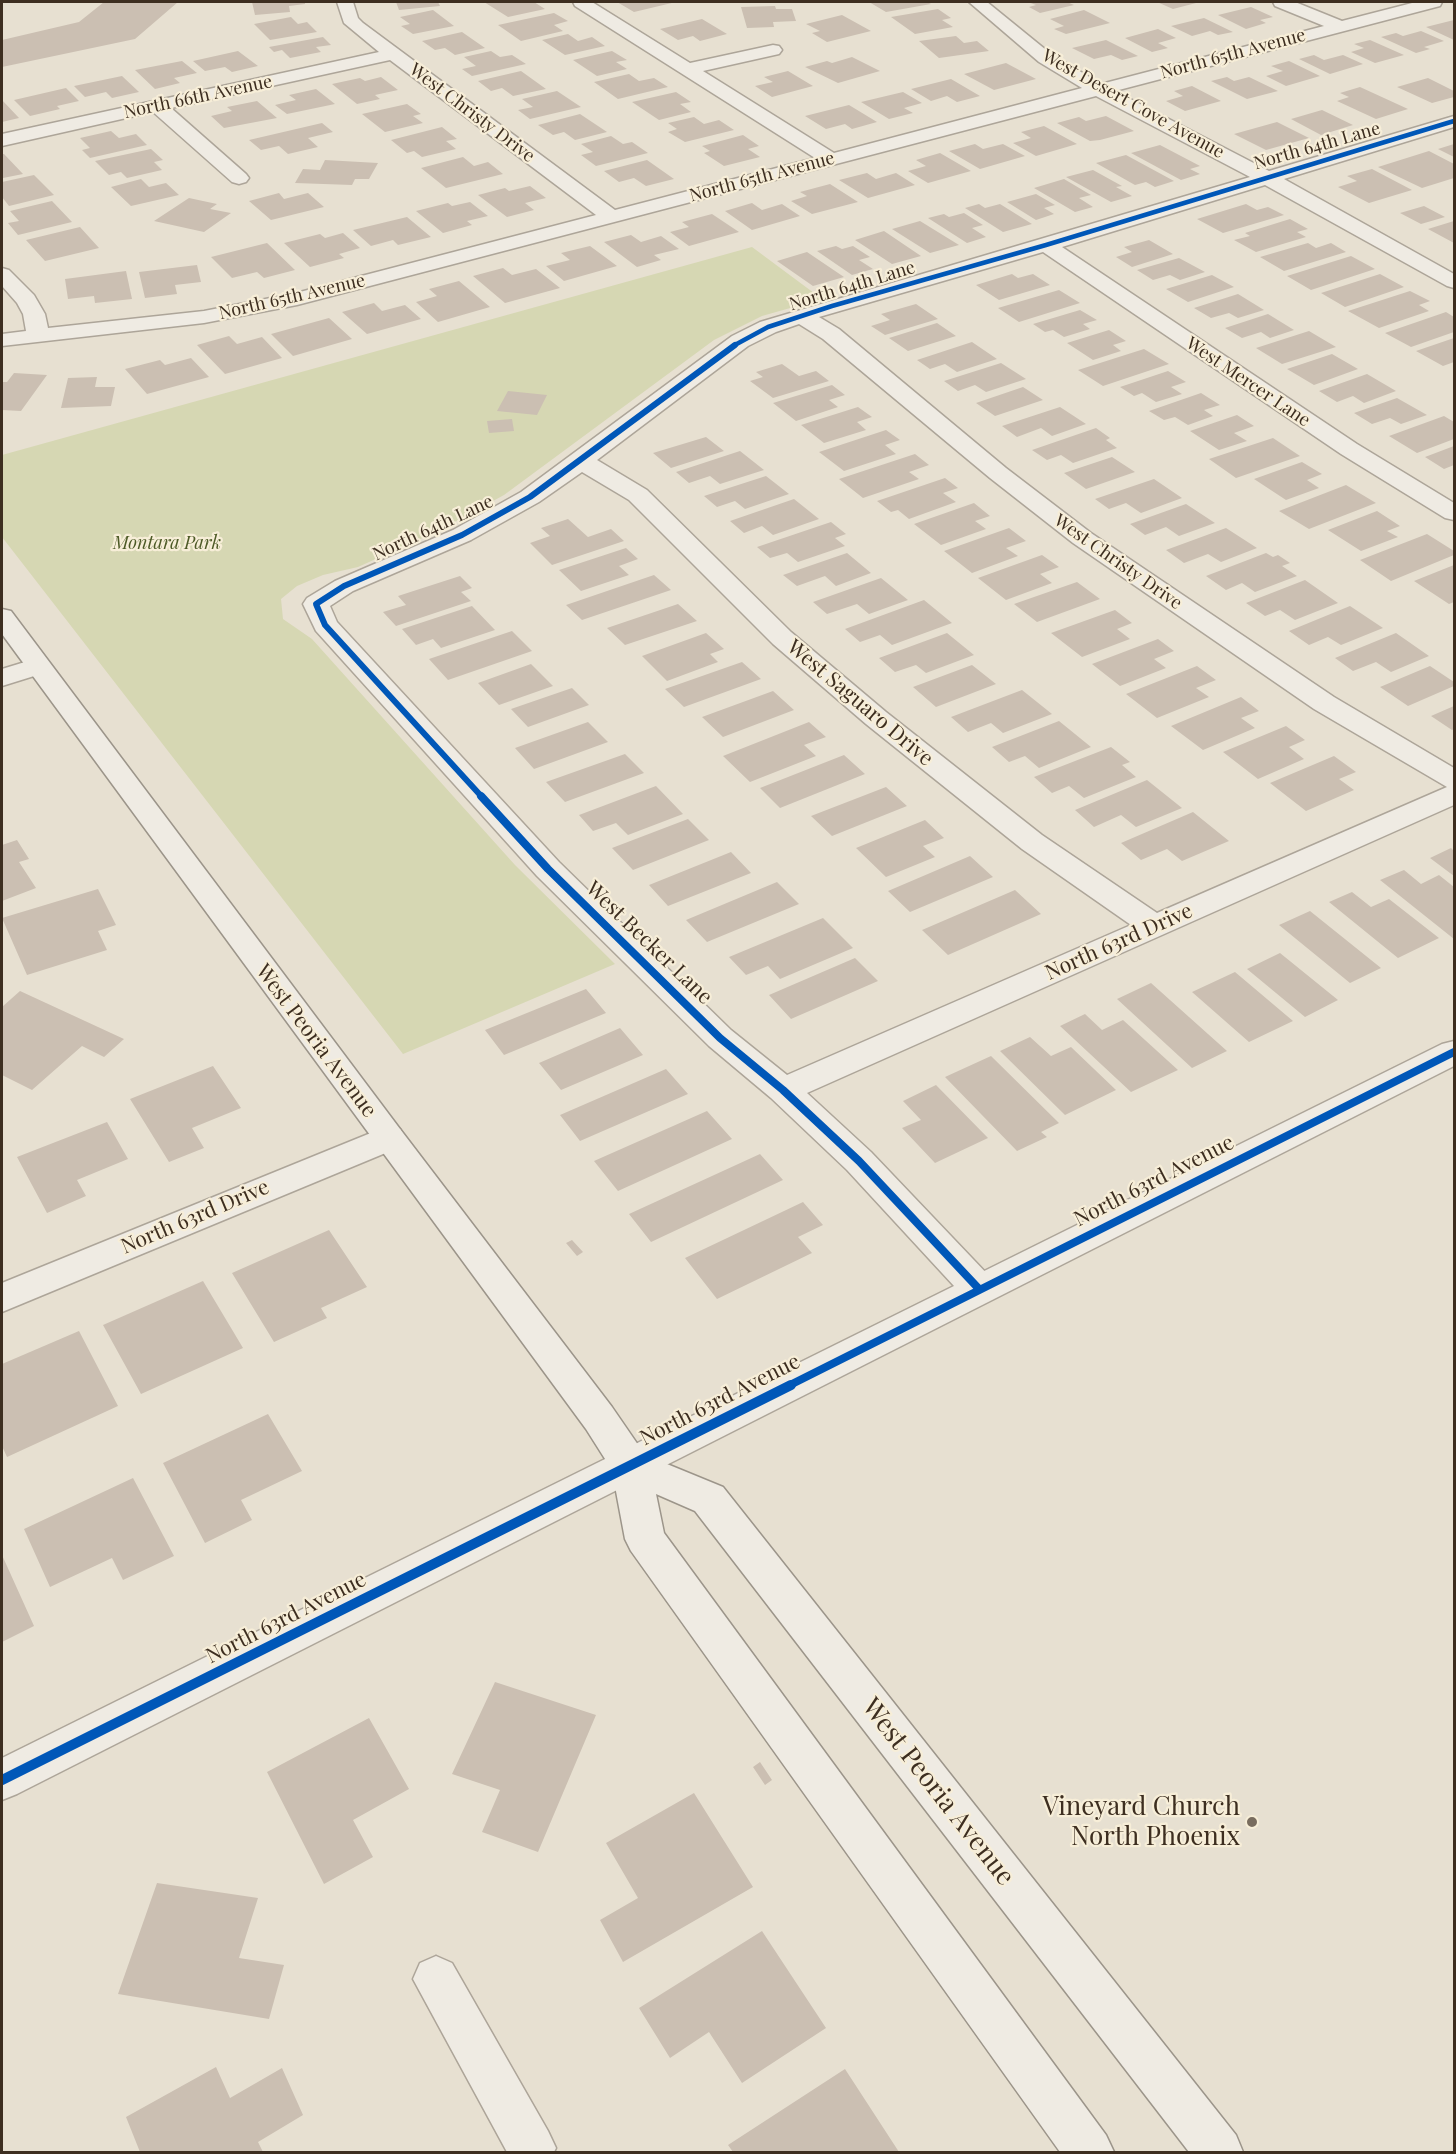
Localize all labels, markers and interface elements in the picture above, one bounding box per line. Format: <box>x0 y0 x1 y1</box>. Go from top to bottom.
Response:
street label: North 65th Avenue <box>1158 24 1308 84</box>
street label: West Desert Cove Avenue <box>1038 45 1228 163</box>
street label: West Christy Drive <box>405 59 539 167</box>
street label: North 66th Avenue <box>122 71 274 123</box>
street label: North 64th Lane <box>1251 118 1383 174</box>
street label: North 65th Avenue <box>687 147 837 207</box>
street label: North 64th Lane <box>786 257 918 315</box>
street label: North 65th Avenue <box>217 270 367 324</box>
street label: West Mercer Lane <box>1182 333 1314 431</box>
street label: North 64th Lane <box>369 491 497 565</box>
street label: West Christy Drive <box>1050 510 1186 614</box>
park label: Montara Park <box>113 532 221 554</box>
street label: West Saguaro Drive <box>782 635 938 771</box>
street label: West Becker Lane <box>580 876 718 1010</box>
street label: North 63rd Drive <box>1042 898 1196 986</box>
street label: West Peoria Avenue <box>250 960 382 1122</box>
street label: North 63rd Avenue <box>1070 1130 1238 1232</box>
street label: North 63rd Drive <box>117 1174 273 1260</box>
street label: North 63rd Avenue <box>636 1349 804 1451</box>
street label: North 63rd Avenue <box>202 1567 370 1669</box>
street label: West Peoria Avenue <box>855 1692 1021 1892</box>
place label: Vineyard Church North Phoenix <box>1043 1791 1240 1852</box>
marker: Vineyard Church North Phoenix <box>1245 1815 1259 1829</box>

